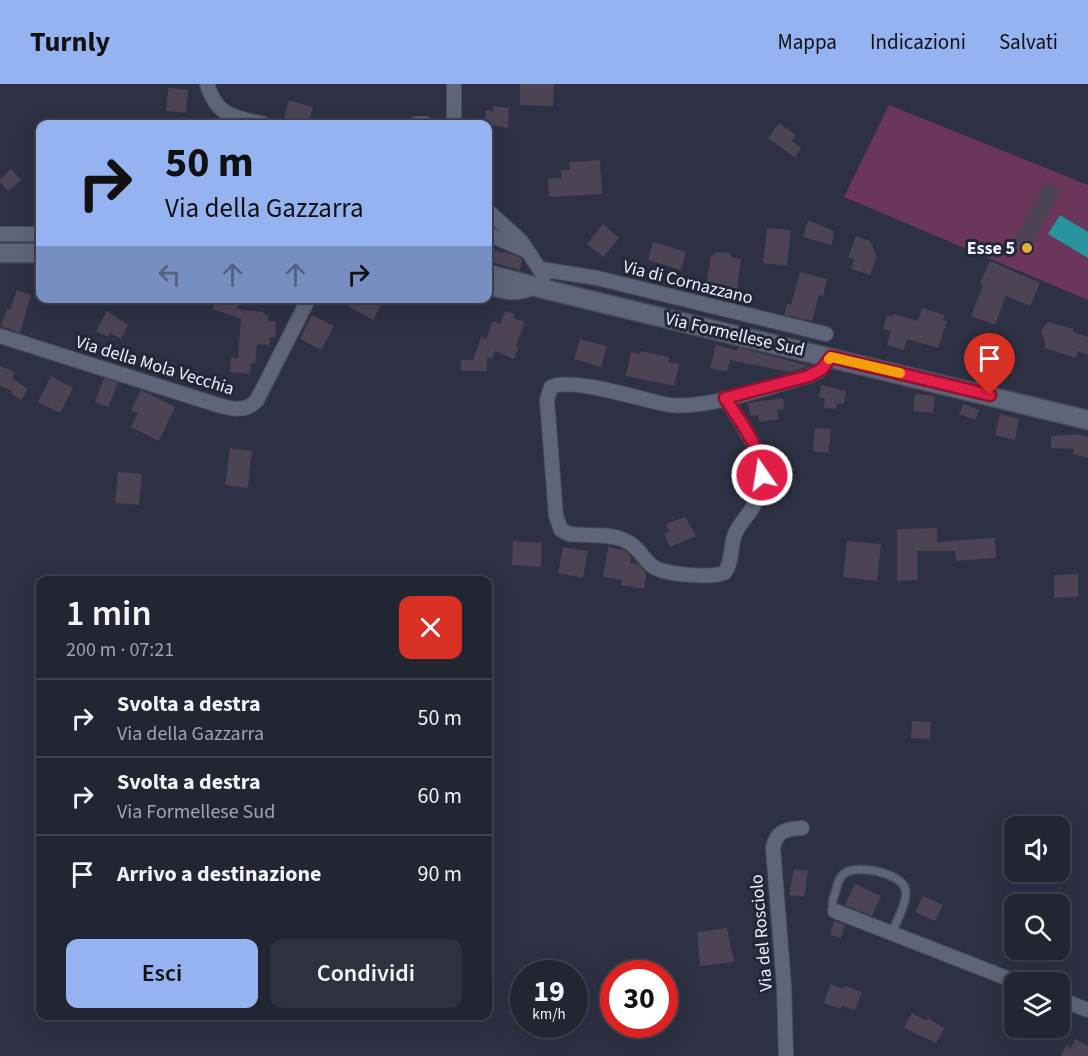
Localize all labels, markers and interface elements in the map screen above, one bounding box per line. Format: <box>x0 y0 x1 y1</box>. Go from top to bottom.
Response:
text: Turnly <box>30 22 110 62</box>
text: Mappa <box>778 27 837 57</box>
text: Indicazioni <box>870 27 966 57</box>
text: Salvati <box>999 27 1058 57</box>
text: 50 m <box>165 133 254 193</box>
icon: right <box>66 144 144 222</box>
text: Via della Gazzarra <box>165 189 364 228</box>
place label: Esse 5 <box>967 236 1015 261</box>
marker: Esse 5 <box>1020 241 1034 255</box>
street label: Via di Cornazzano <box>620 254 756 311</box>
icon: left <box>153 258 186 291</box>
icon: ahead <box>216 258 249 291</box>
icon: ahead <box>279 258 312 291</box>
icon: right <box>342 258 375 291</box>
street label: Via Formellese Sud <box>663 306 807 363</box>
street label: Via della Mola Vecchia <box>73 329 237 401</box>
pin <box>964 333 1015 395</box>
icon: arrive <box>973 342 1006 375</box>
position arrow <box>730 443 794 507</box>
text: 1 min <box>66 588 152 639</box>
button: close <box>399 596 462 659</box>
text: 200 m · 07:21 <box>66 636 174 664</box>
text: Svolta a destra <box>117 688 261 720</box>
icon: right <box>66 702 99 735</box>
text: 50 m <box>417 702 462 734</box>
text: Via della Gazzarra <box>117 720 264 748</box>
text: Svolta a destra <box>117 766 261 798</box>
icon: right <box>66 780 99 813</box>
text: 60 m <box>417 780 462 812</box>
text: Via Formellese Sud <box>117 798 275 826</box>
map controls <box>1004 816 1070 1038</box>
button: sound <box>1004 816 1070 882</box>
icon: arrive <box>66 858 99 891</box>
text: Arrivo a destinazione <box>117 858 322 890</box>
text: 90 m <box>417 858 462 890</box>
street label: Via del Rosciolo <box>744 873 779 993</box>
button: search <box>1004 894 1070 960</box>
button: Esci <box>66 939 258 1008</box>
button: Condividi <box>270 939 462 1008</box>
speed limit sign: 30 <box>600 960 678 1038</box>
text: 19 <box>533 970 565 1013</box>
button: layers <box>1004 972 1070 1038</box>
text: km/h <box>532 1004 566 1025</box>

